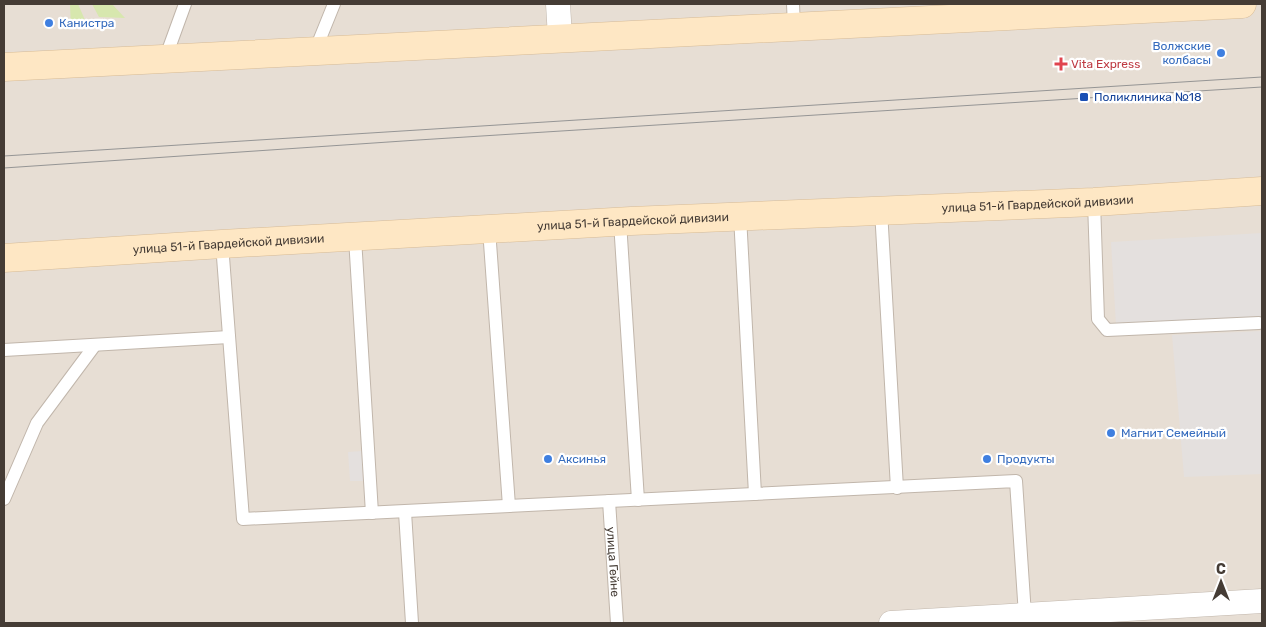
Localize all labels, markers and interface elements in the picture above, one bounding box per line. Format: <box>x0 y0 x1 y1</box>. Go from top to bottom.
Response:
place label: Канистра <box>59 16 114 30</box>
marker: Канистра <box>43 17 55 29</box>
place label: Волжские колбасы <box>1153 39 1211 67</box>
marker: Волжские колбасы <box>1215 47 1227 59</box>
place label: Vita Express <box>1071 57 1140 71</box>
marker: Vita Express <box>1055 58 1067 70</box>
place label: Поликлиника №18 <box>1094 90 1202 104</box>
marker: Поликлиника №18 <box>1078 91 1090 103</box>
street label: улица 51-й Гвардейской дивизии <box>941 192 1134 215</box>
street label: улица 51-й Гвардейской дивизии <box>537 210 729 233</box>
street label: улица 51-й Гвардейской дивизии <box>132 231 325 257</box>
place label: Магнит Семейный <box>1121 426 1226 440</box>
marker: Магнит Семейный <box>1105 427 1117 439</box>
place label: Аксинья <box>558 452 606 466</box>
place label: Продукты <box>997 452 1054 466</box>
marker: Аксинья <box>542 453 554 465</box>
marker: Продукты <box>981 453 993 465</box>
street label: улица Гейне <box>604 526 622 598</box>
north arrow <box>1196 557 1246 607</box>
text: С <box>1216 561 1226 578</box>

